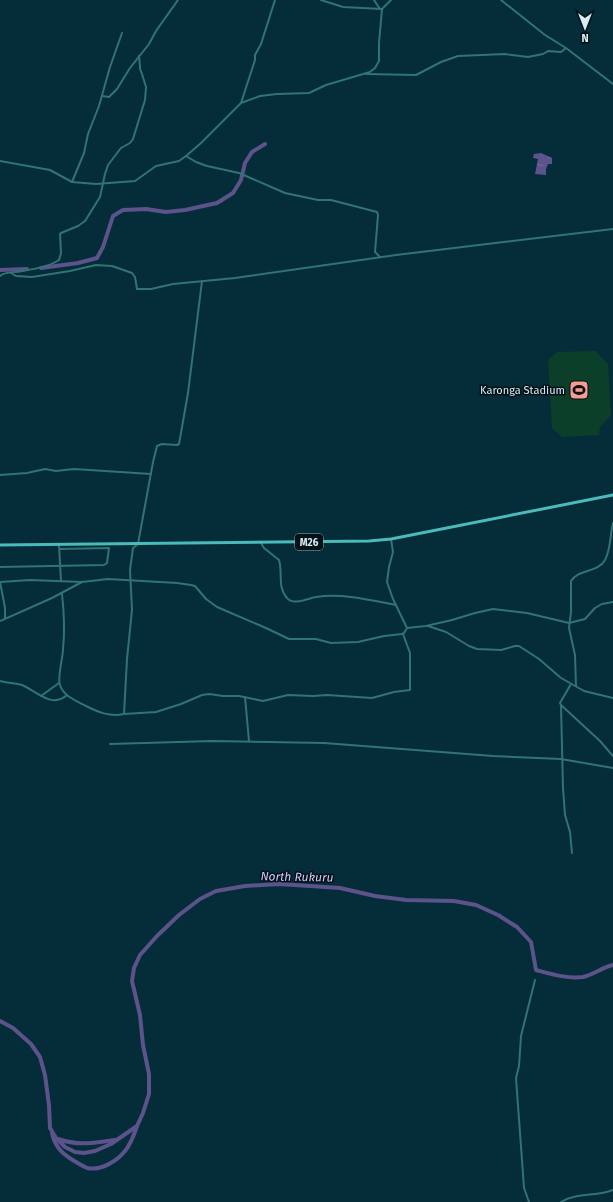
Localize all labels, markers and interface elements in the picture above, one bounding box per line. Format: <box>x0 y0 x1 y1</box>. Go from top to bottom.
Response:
north arrow <box>565 8 605 48</box>
text: N <box>581 31 589 44</box>
sports icon: Karonga Stadium <box>568 379 590 401</box>
place label: Karonga Stadium <box>480 384 565 397</box>
road number: M26 <box>295 534 323 550</box>
water label: North Rukuru <box>260 869 334 885</box>

